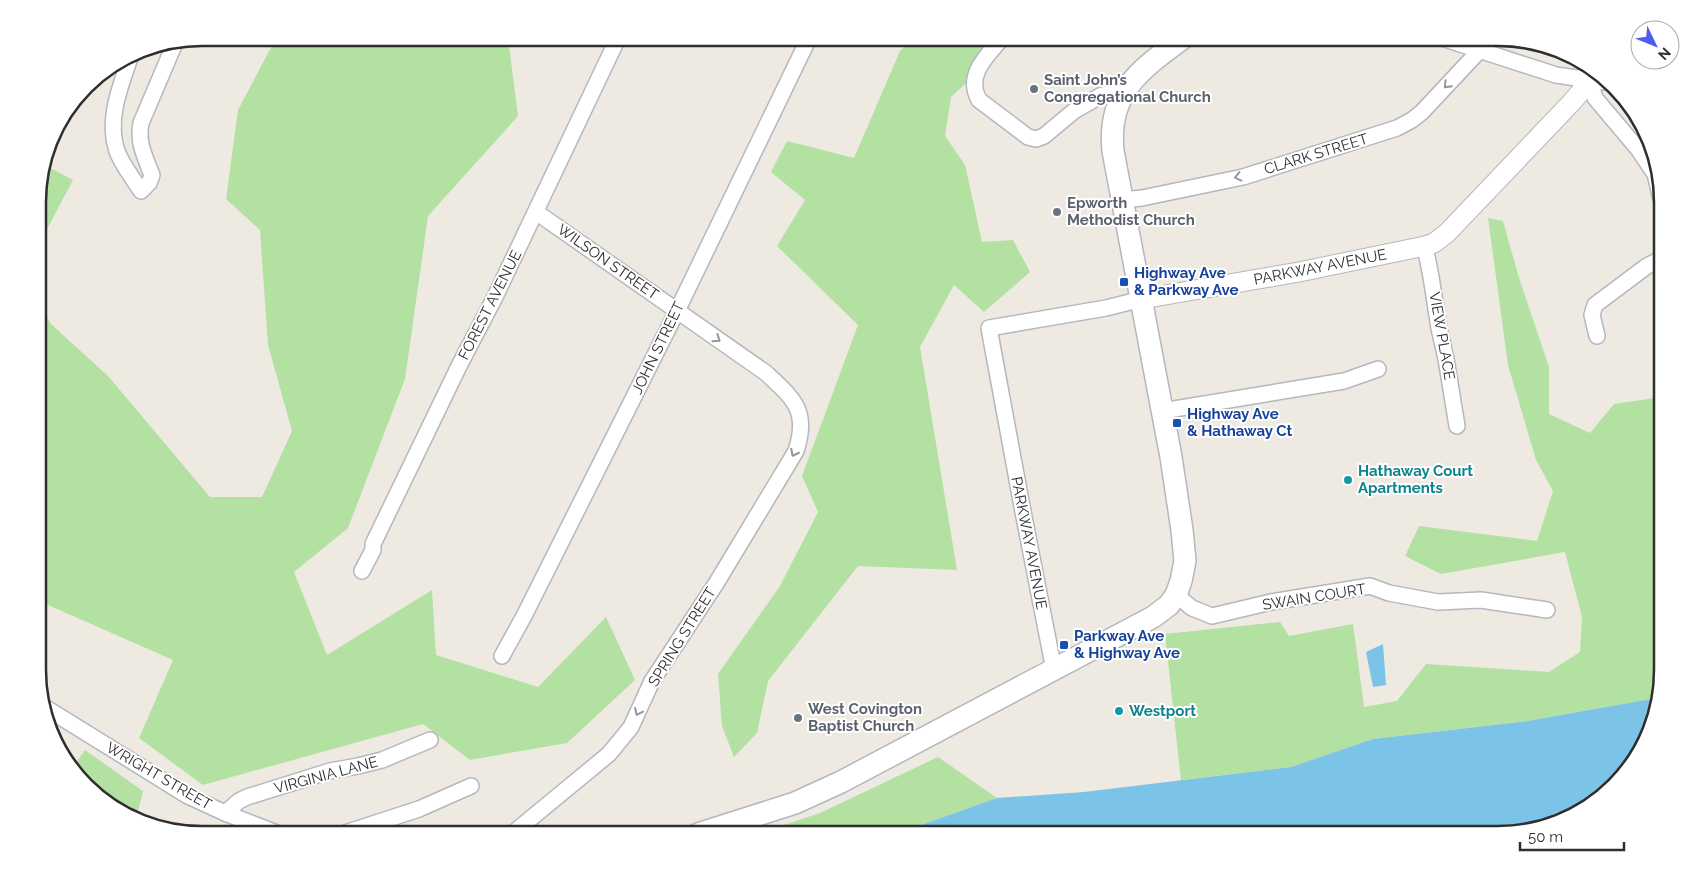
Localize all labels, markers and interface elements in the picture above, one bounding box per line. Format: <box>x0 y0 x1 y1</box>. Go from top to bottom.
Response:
north arrow <box>1630 20 1680 70</box>
text: N <box>1655 45 1674 63</box>
place label: Saint John’s Congregational Church <box>1044 71 1211 106</box>
one-way arrow <box>1444 80 1453 89</box>
marker: Saint John’s Congregational Church <box>1028 83 1040 95</box>
street label: CLARK STREET <box>1262 130 1370 178</box>
one-way arrow <box>1234 172 1243 182</box>
place label: Epworth Methodist Church <box>1067 194 1195 229</box>
marker: Epworth Methodist Church <box>1051 206 1063 218</box>
street label: WILSON STREET <box>554 220 662 304</box>
street label: PARKWAY AVENUE <box>1252 245 1388 289</box>
street label: FOREST AVENUE <box>455 247 525 363</box>
place label: Highway Ave & Parkway Ave <box>1134 264 1239 299</box>
marker: Highway Ave & Parkway Ave <box>1118 276 1130 288</box>
street label: VIEW PLACE <box>1425 290 1459 382</box>
street label: JOHN STREET <box>628 299 688 397</box>
one-way arrow <box>711 333 721 342</box>
place label: Highway Ave & Hathaway Ct <box>1187 405 1292 440</box>
marker: Highway Ave & Hathaway Ct <box>1171 417 1183 429</box>
one-way arrow <box>790 448 800 457</box>
place label: Hathaway Court Apartments <box>1358 462 1473 497</box>
marker: Hathaway Court Apartments <box>1342 474 1354 486</box>
street label: PARKWAY AVENUE <box>1007 475 1051 611</box>
street label: SWAIN COURT <box>1261 580 1367 614</box>
street label: SPRING STREET <box>644 584 720 690</box>
place label: Parkway Ave & Highway Ave <box>1074 627 1180 662</box>
marker: Parkway Ave & Highway Ave <box>1058 639 1070 651</box>
place label: West Covington Baptist Church <box>808 700 922 735</box>
place label: Westport <box>1129 702 1196 720</box>
marker: Westport <box>1113 705 1125 717</box>
one-way arrow <box>634 707 645 716</box>
marker: West Covington Baptist Church <box>792 712 804 724</box>
street label: WRIGHT STREET <box>103 738 215 814</box>
street label: VIRGINIA LANE <box>272 753 380 797</box>
scale bar <box>1520 820 1624 852</box>
text: 50 m <box>1528 828 1563 846</box>

